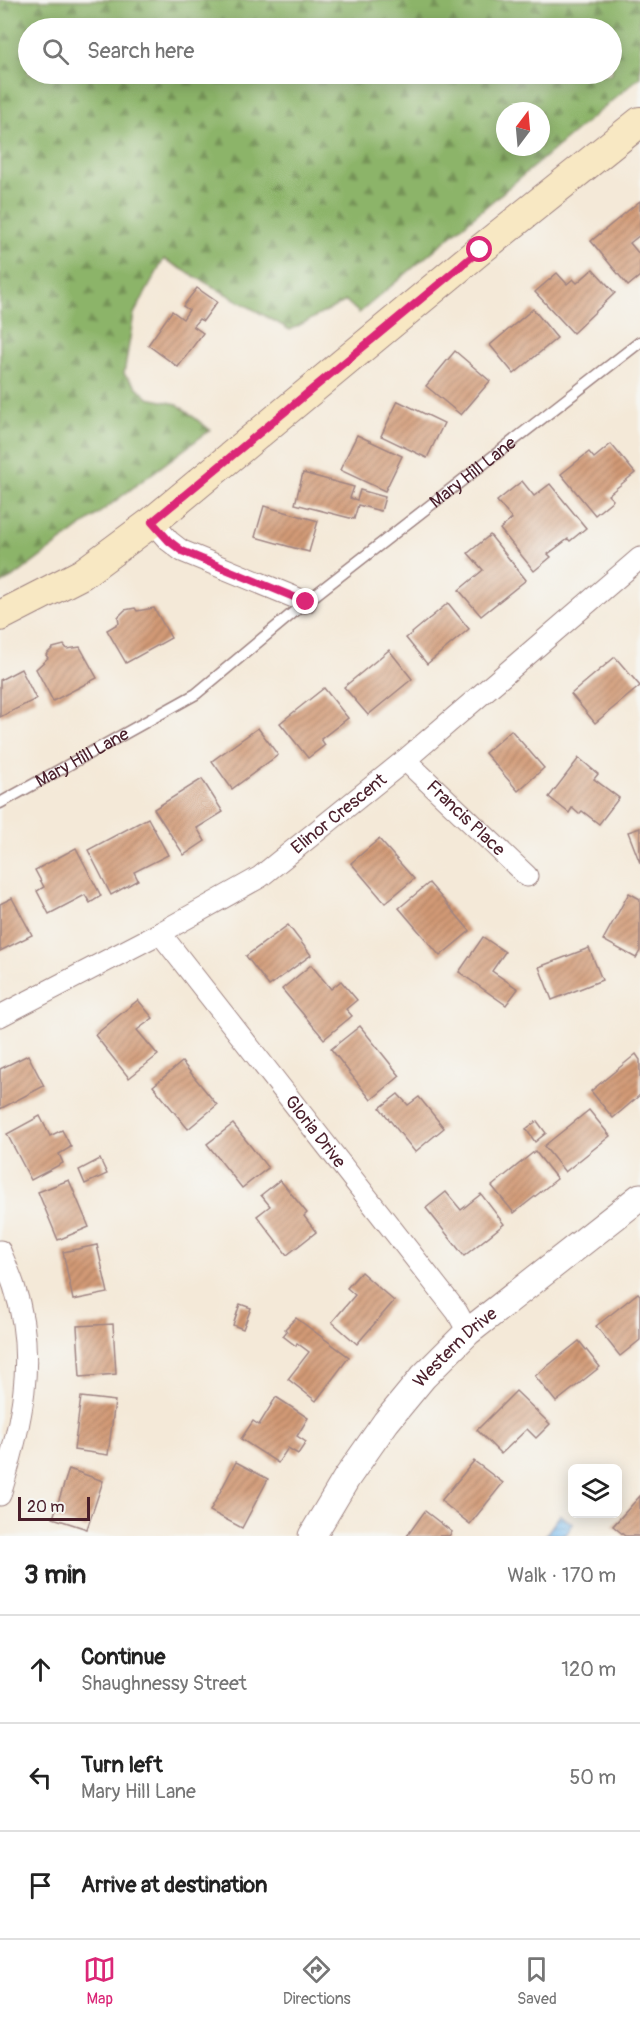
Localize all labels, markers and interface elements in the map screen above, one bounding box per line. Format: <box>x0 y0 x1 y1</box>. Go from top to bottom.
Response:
search box <box>18 18 622 84</box>
icon: search <box>39 35 72 68</box>
text: Search here <box>87 37 194 65</box>
north arrow <box>496 102 550 156</box>
route start <box>466 236 492 262</box>
street label: Mary Hill Lane <box>425 431 521 513</box>
route end <box>292 588 318 614</box>
street label: Mary Hill Lane <box>31 722 133 793</box>
street label: Elinor Crescent <box>286 768 392 859</box>
street label: Francis Place <box>422 775 510 861</box>
street label: Gloria Drive <box>280 1090 351 1172</box>
street label: Western Drive <box>408 1302 502 1392</box>
map controls <box>568 1464 622 1518</box>
button: layers <box>568 1464 622 1518</box>
scale bar <box>18 1494 90 1522</box>
text: 20 m <box>27 1497 65 1517</box>
text: 3 min <box>24 1559 86 1591</box>
text: Walk · 170 m <box>507 1563 616 1588</box>
text: Continue <box>81 1643 165 1671</box>
icon: ahead <box>24 1653 57 1686</box>
text: 120 m <box>561 1657 616 1682</box>
text: Shaughnessy Street <box>81 1671 247 1696</box>
text: Turn left <box>81 1751 163 1779</box>
icon: left <box>24 1761 57 1794</box>
text: 50 m <box>569 1765 616 1790</box>
text: Mary Hill Lane <box>81 1779 196 1804</box>
icon: arrive <box>24 1869 57 1902</box>
text: Arrive at destination <box>81 1871 267 1899</box>
tab: Map <box>83 1953 116 2009</box>
tab: Directions <box>283 1953 351 2009</box>
tab: Saved <box>517 1953 557 2009</box>

